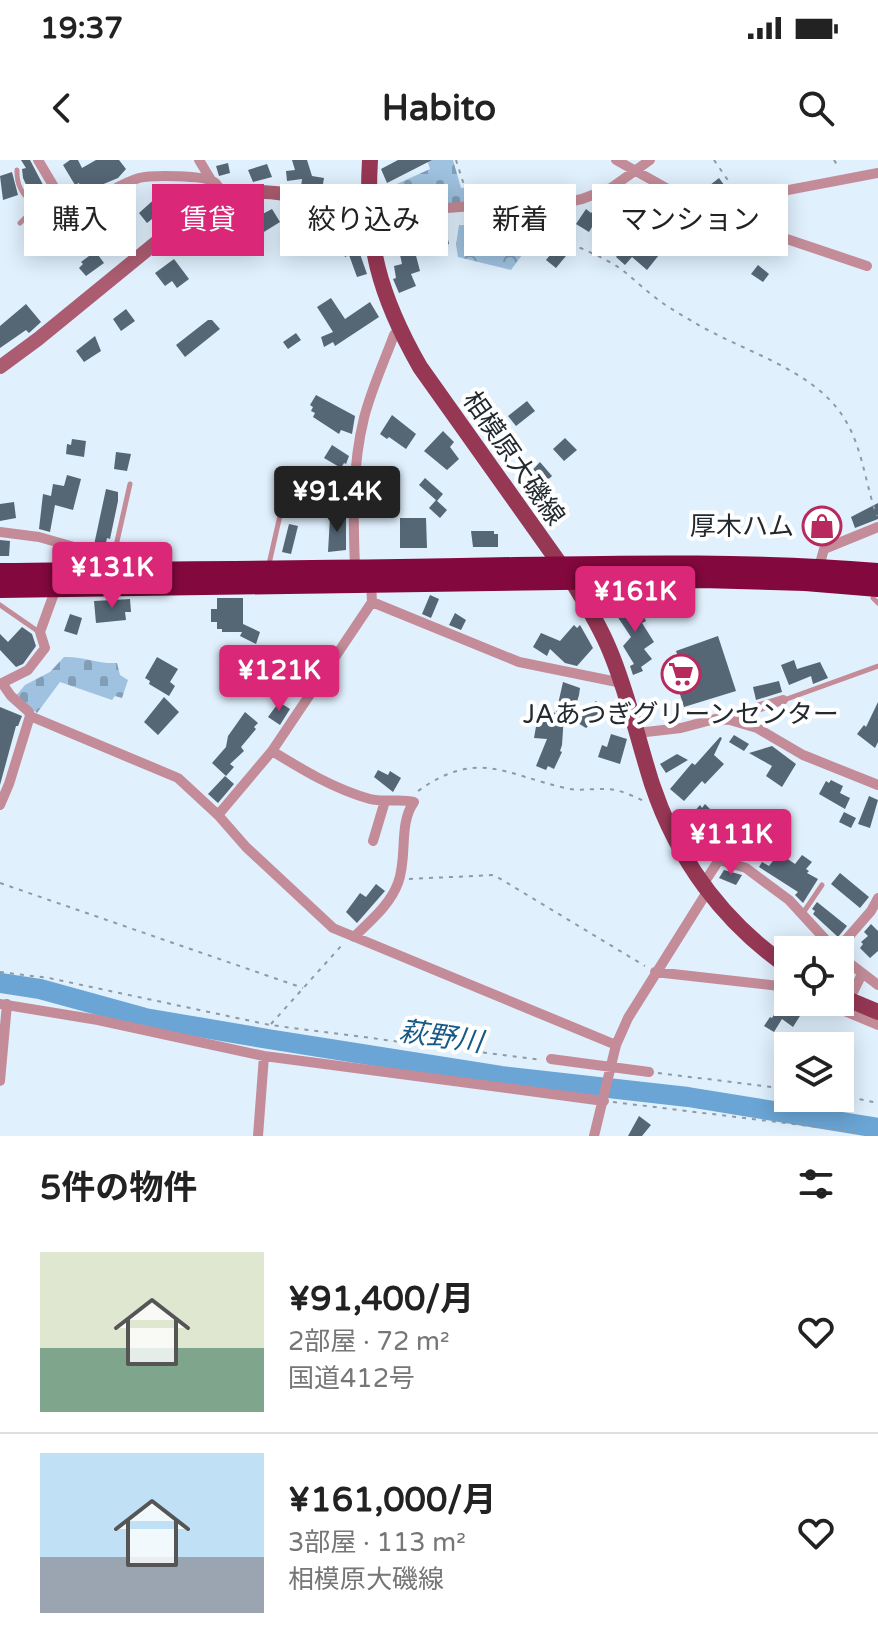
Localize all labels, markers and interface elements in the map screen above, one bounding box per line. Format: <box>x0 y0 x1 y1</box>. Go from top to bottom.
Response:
text: 19:37 <box>40 10 123 47</box>
icon: back <box>40 86 84 130</box>
icon: search <box>794 86 838 130</box>
text: Habito <box>382 87 496 130</box>
chip: 購入 <box>24 184 136 256</box>
chip: 賃貸 <box>152 184 264 256</box>
chip: 絞り込み <box>280 184 448 256</box>
chip: 新着 <box>464 184 576 256</box>
chip: マンション <box>592 184 788 256</box>
street label: 相模原大磯線 <box>456 385 571 531</box>
pin: ¥91.4K <box>272 466 402 534</box>
text: ¥91.4K <box>292 476 382 507</box>
shop icon: 厚木ハム <box>801 505 843 547</box>
place label: 厚木ハム <box>690 511 794 542</box>
pin: ¥131K <box>56 542 168 610</box>
text: ¥131K <box>70 552 154 583</box>
pin: ¥161K <box>579 566 691 634</box>
text: ¥161K <box>593 576 677 607</box>
pin: ¥121K <box>223 645 335 713</box>
supermarket icon: JAあつぎグリーンセンター <box>660 653 702 695</box>
text: ¥121K <box>237 655 321 686</box>
place label: JAあつぎグリーンセンター <box>523 699 839 730</box>
pin: ¥111K <box>675 809 787 877</box>
text: ¥111K <box>689 819 773 850</box>
map controls <box>774 936 854 1112</box>
button: locate <box>774 936 854 1016</box>
water label: 萩野川 <box>397 1014 488 1060</box>
button: layers <box>774 1032 854 1112</box>
icon: filters <box>794 1162 838 1206</box>
text: 5件の物件 <box>40 1168 197 1209</box>
text: ¥91,400/月 <box>288 1279 474 1320</box>
icon: home <box>104 1284 200 1380</box>
icon: heart <box>794 1310 838 1354</box>
text: 2部屋 · 72 m² <box>288 1326 450 1357</box>
text: 国道412号 <box>288 1363 415 1394</box>
text: ¥161,000/月 <box>288 1480 496 1521</box>
icon: home <box>104 1485 200 1581</box>
icon: heart <box>794 1511 838 1555</box>
text: 3部屋 · 113 m² <box>288 1527 466 1558</box>
text: 相模原大磯線 <box>288 1564 444 1595</box>

